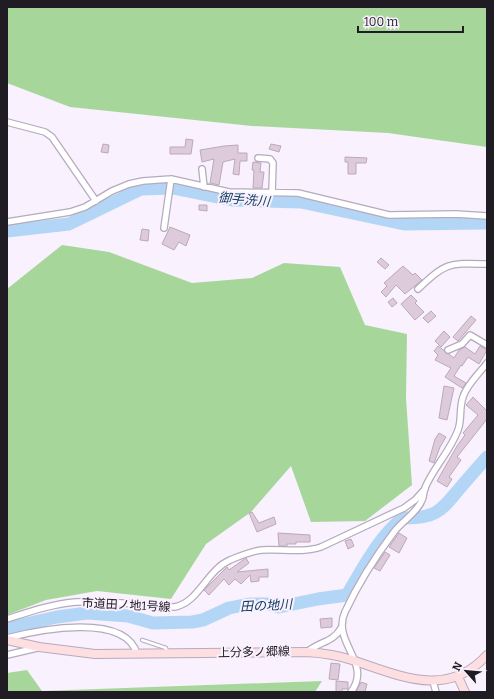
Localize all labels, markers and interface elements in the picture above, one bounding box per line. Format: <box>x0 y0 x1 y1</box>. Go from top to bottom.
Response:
scale bar <box>358 8 463 34</box>
text: 100 m <box>364 15 399 29</box>
water label: 御手洗川 <box>217 190 272 209</box>
street label: 市道田ノ地1号線 <box>81 596 171 614</box>
water label: 田の地川 <box>240 597 294 614</box>
street label: 上分多ノ郷線 <box>218 644 290 660</box>
north arrow <box>446 651 486 691</box>
text: N <box>450 660 465 673</box>

